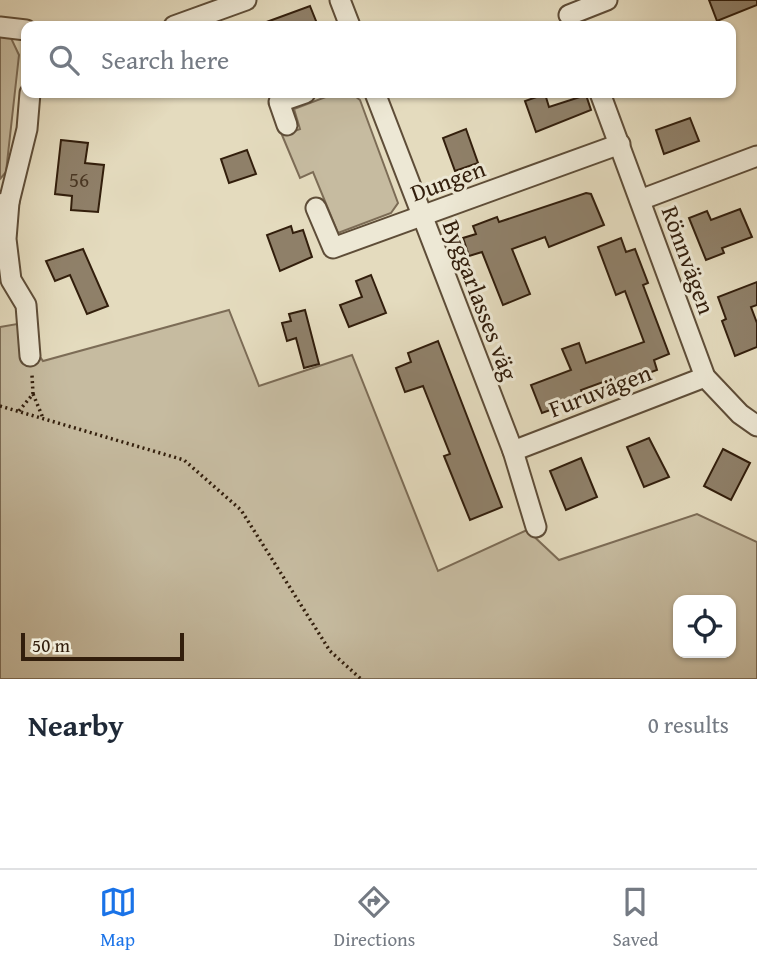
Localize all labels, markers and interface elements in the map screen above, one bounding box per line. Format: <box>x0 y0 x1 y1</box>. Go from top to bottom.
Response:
search box <box>21 21 736 98</box>
text: Search here <box>101 40 229 79</box>
icon: search <box>45 41 83 79</box>
street label: Dungen <box>405 151 491 210</box>
house number: 56 <box>69 164 89 195</box>
street label: Rönnvägen <box>653 201 724 319</box>
street label: Byggarlasses väg <box>434 215 527 385</box>
street label: Furuvägen <box>543 355 657 426</box>
map controls <box>673 595 736 658</box>
button: locate <box>673 595 736 658</box>
scale bar <box>21 630 184 662</box>
text: 50 m <box>32 631 70 659</box>
text: Nearby <box>28 703 124 747</box>
text: 0 results <box>648 708 729 741</box>
tab: Map <box>99 883 137 953</box>
tab: Directions <box>334 883 415 953</box>
tab: Saved <box>612 883 658 953</box>

